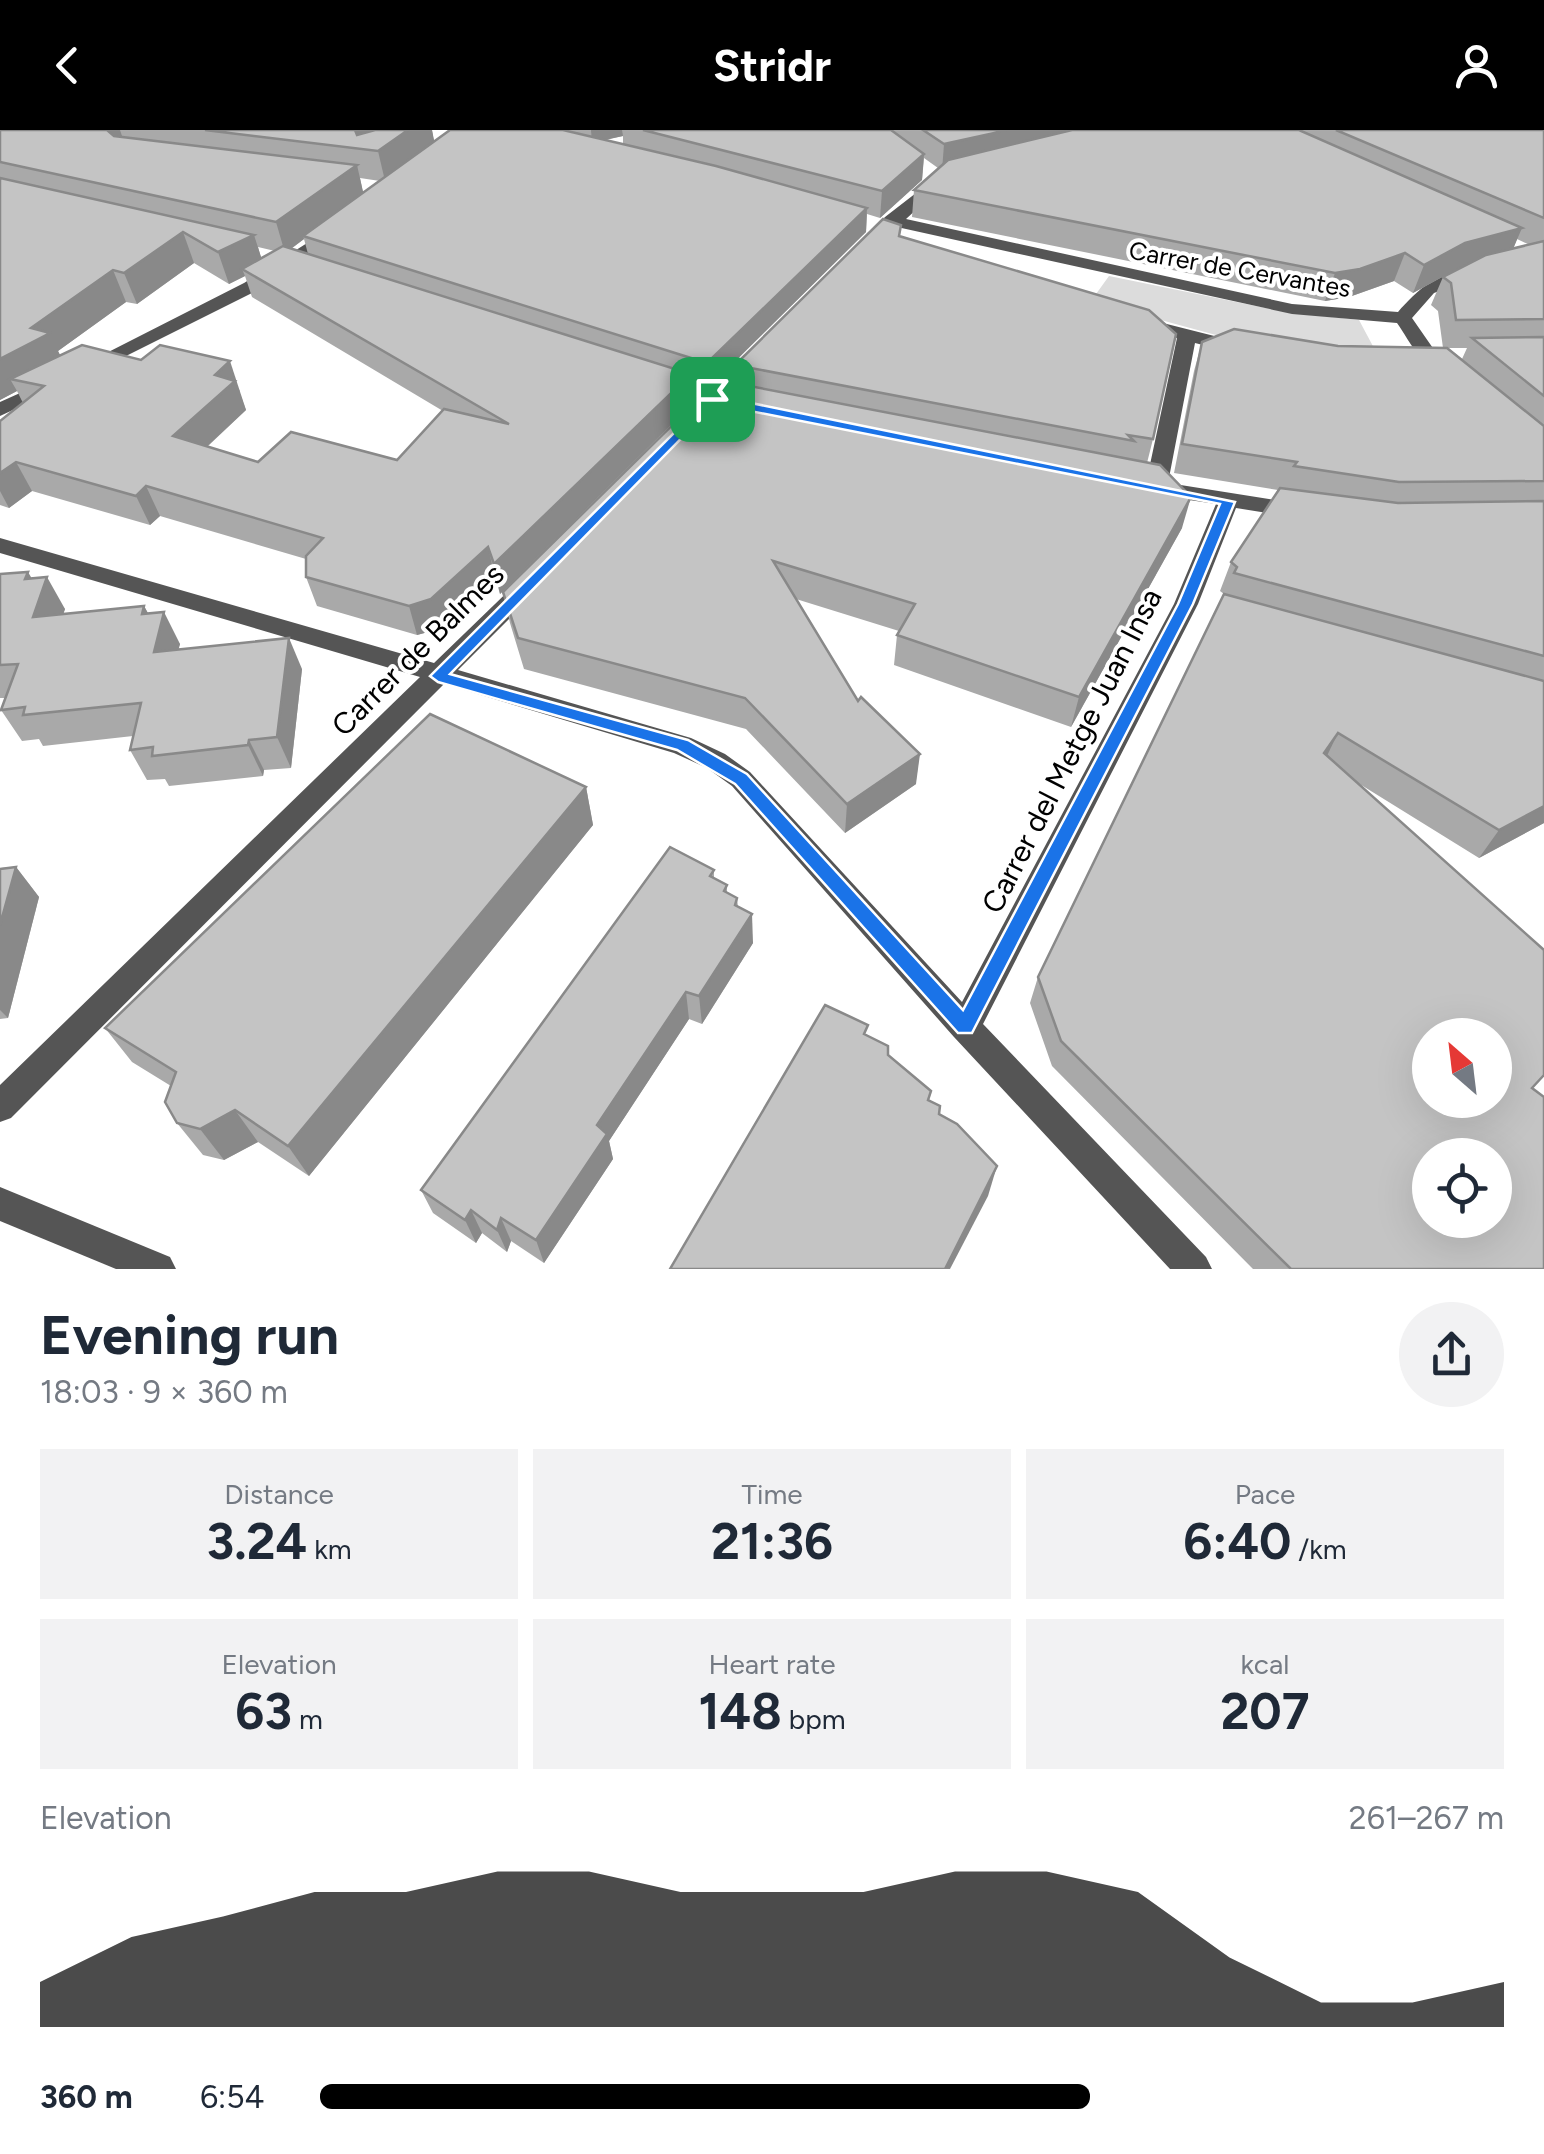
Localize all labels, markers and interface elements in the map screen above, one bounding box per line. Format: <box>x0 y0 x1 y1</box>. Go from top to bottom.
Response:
icon: back <box>40 38 95 93</box>
text: Stridr <box>713 38 831 92</box>
icon: person <box>1449 38 1504 93</box>
street label: Carrer de Cervantes <box>1127 235 1353 303</box>
pin <box>670 357 755 442</box>
icon: arrive <box>685 372 740 427</box>
street label: Carrer de Balmes <box>324 556 512 744</box>
street label: Carrer del Metge Juan Insa <box>974 582 1170 919</box>
north arrow <box>1412 1018 1512 1118</box>
map controls <box>1412 1018 1512 1238</box>
button: locate <box>1412 1138 1512 1238</box>
text: Evening run <box>40 1302 339 1368</box>
button: share <box>1399 1302 1504 1407</box>
text: 18:03 · 9 × 360 m <box>40 1373 288 1411</box>
text: Distance <box>224 1477 334 1511</box>
text: Time <box>741 1477 803 1511</box>
text: Pace <box>1235 1477 1295 1511</box>
text: 3.24 <box>206 1511 307 1572</box>
text: 21:36 <box>711 1511 833 1572</box>
text: 6:40 <box>1183 1511 1291 1572</box>
text: km <box>307 1532 352 1566</box>
text: /km <box>1291 1532 1347 1566</box>
text: Elevation <box>221 1647 337 1681</box>
text: Heart rate <box>708 1647 836 1681</box>
text: kcal <box>1241 1647 1289 1681</box>
text: 63 <box>235 1681 292 1742</box>
text: 148 <box>698 1681 782 1742</box>
text: 207 <box>1220 1681 1310 1742</box>
text: m <box>292 1702 323 1736</box>
text: bpm <box>782 1702 846 1736</box>
text: Elevation <box>40 1799 172 1837</box>
text: 261–267 m <box>1349 1799 1504 1837</box>
text: 360 m <box>40 2078 133 2116</box>
text: 6:54 <box>200 2078 264 2116</box>

